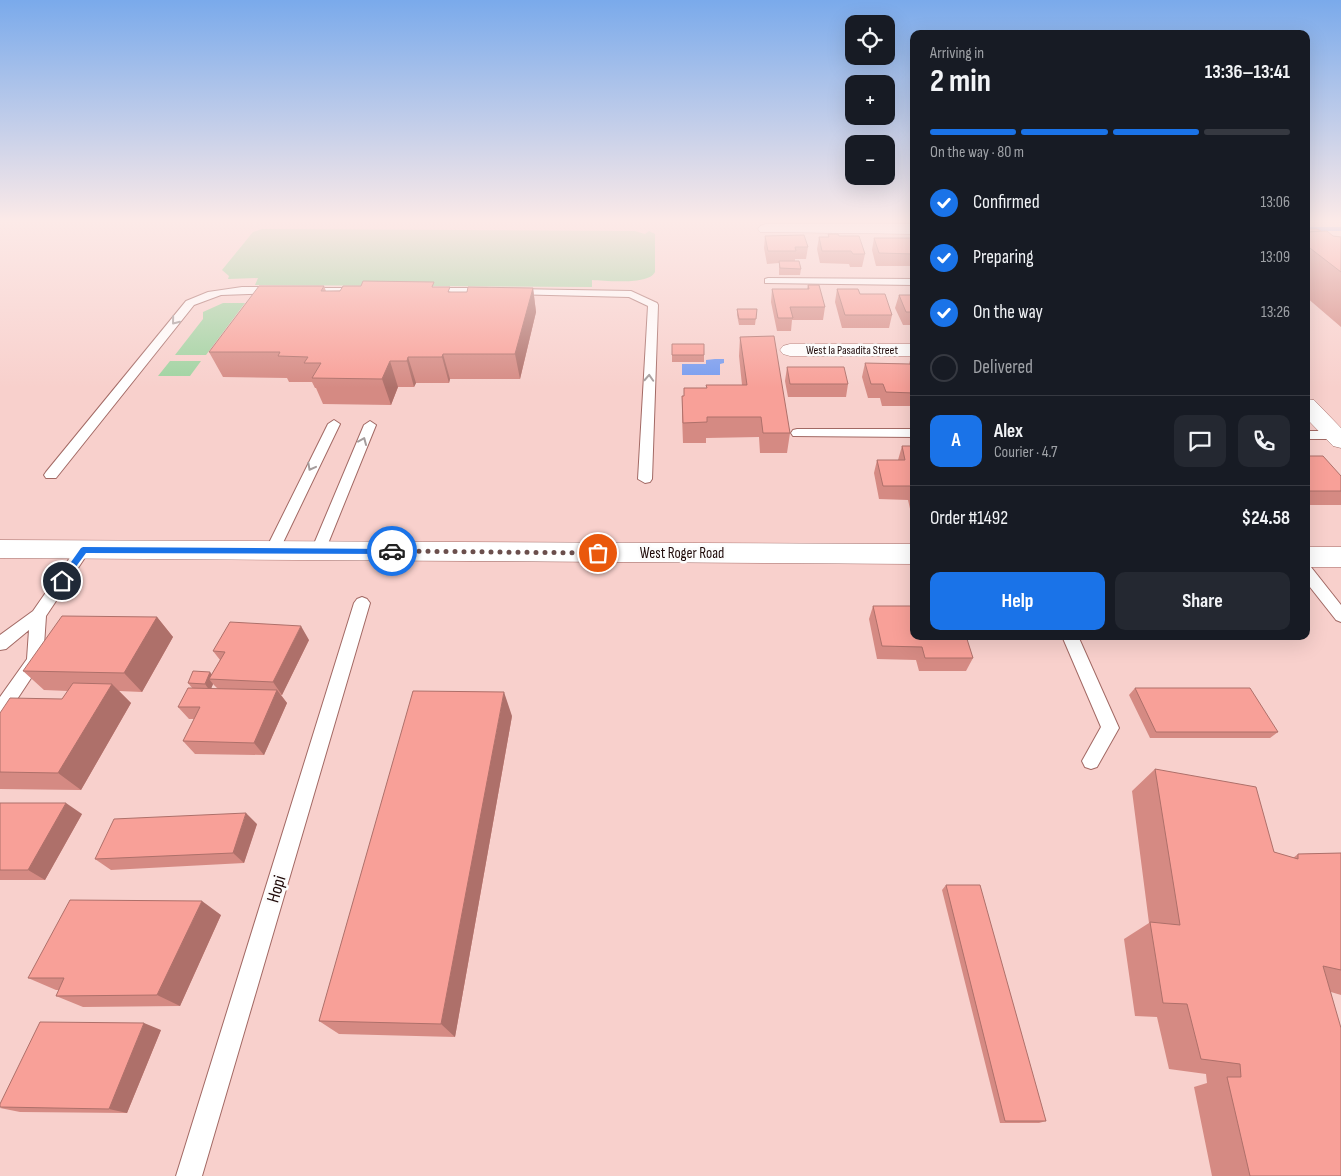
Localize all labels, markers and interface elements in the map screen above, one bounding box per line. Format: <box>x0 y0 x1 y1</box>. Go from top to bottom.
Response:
map controls <box>845 15 895 185</box>
button: locate <box>845 15 895 65</box>
text: Arriving in <box>930 44 984 63</box>
text: 13:36–13:41 <box>1205 61 1290 84</box>
text: 2 min <box>930 62 991 101</box>
button: + <box>845 75 895 125</box>
button: − <box>845 135 895 185</box>
text: On the way · 80 m <box>930 143 1024 162</box>
icon: check <box>930 189 958 217</box>
text: Confirmed <box>973 191 1040 214</box>
text: 13:06 <box>1261 193 1290 212</box>
icon: check <box>930 244 958 272</box>
text: Preparing <box>973 246 1034 269</box>
text: 13:09 <box>1260 248 1290 267</box>
icon: check <box>930 299 958 327</box>
text: On the way <box>973 301 1043 324</box>
text: 13:26 <box>1261 303 1290 322</box>
one-way arrow <box>171 316 180 325</box>
street label: West la Pasadita Street <box>806 343 898 358</box>
text: Delivered <box>973 356 1033 379</box>
one-way arrow <box>644 374 655 382</box>
button: chat <box>1174 415 1226 467</box>
button: phone <box>1238 415 1290 467</box>
text: Alex <box>994 420 1023 443</box>
text: A <box>951 429 961 452</box>
one-way arrow <box>356 437 367 446</box>
text: Courier · 4.7 <box>994 443 1057 462</box>
one-way arrow <box>308 462 318 471</box>
text: Order #1492 <box>930 507 1008 530</box>
text: $24.58 <box>1242 507 1290 530</box>
courier <box>367 526 417 576</box>
pin <box>577 532 619 574</box>
icon: car <box>378 537 406 565</box>
icon: bag <box>584 539 612 567</box>
street label: West Roger Road <box>640 544 724 563</box>
pin <box>41 560 83 602</box>
icon: home <box>48 567 76 595</box>
button: Help <box>930 572 1105 630</box>
button: Share <box>1115 572 1290 630</box>
street label: Hopi <box>262 873 291 905</box>

